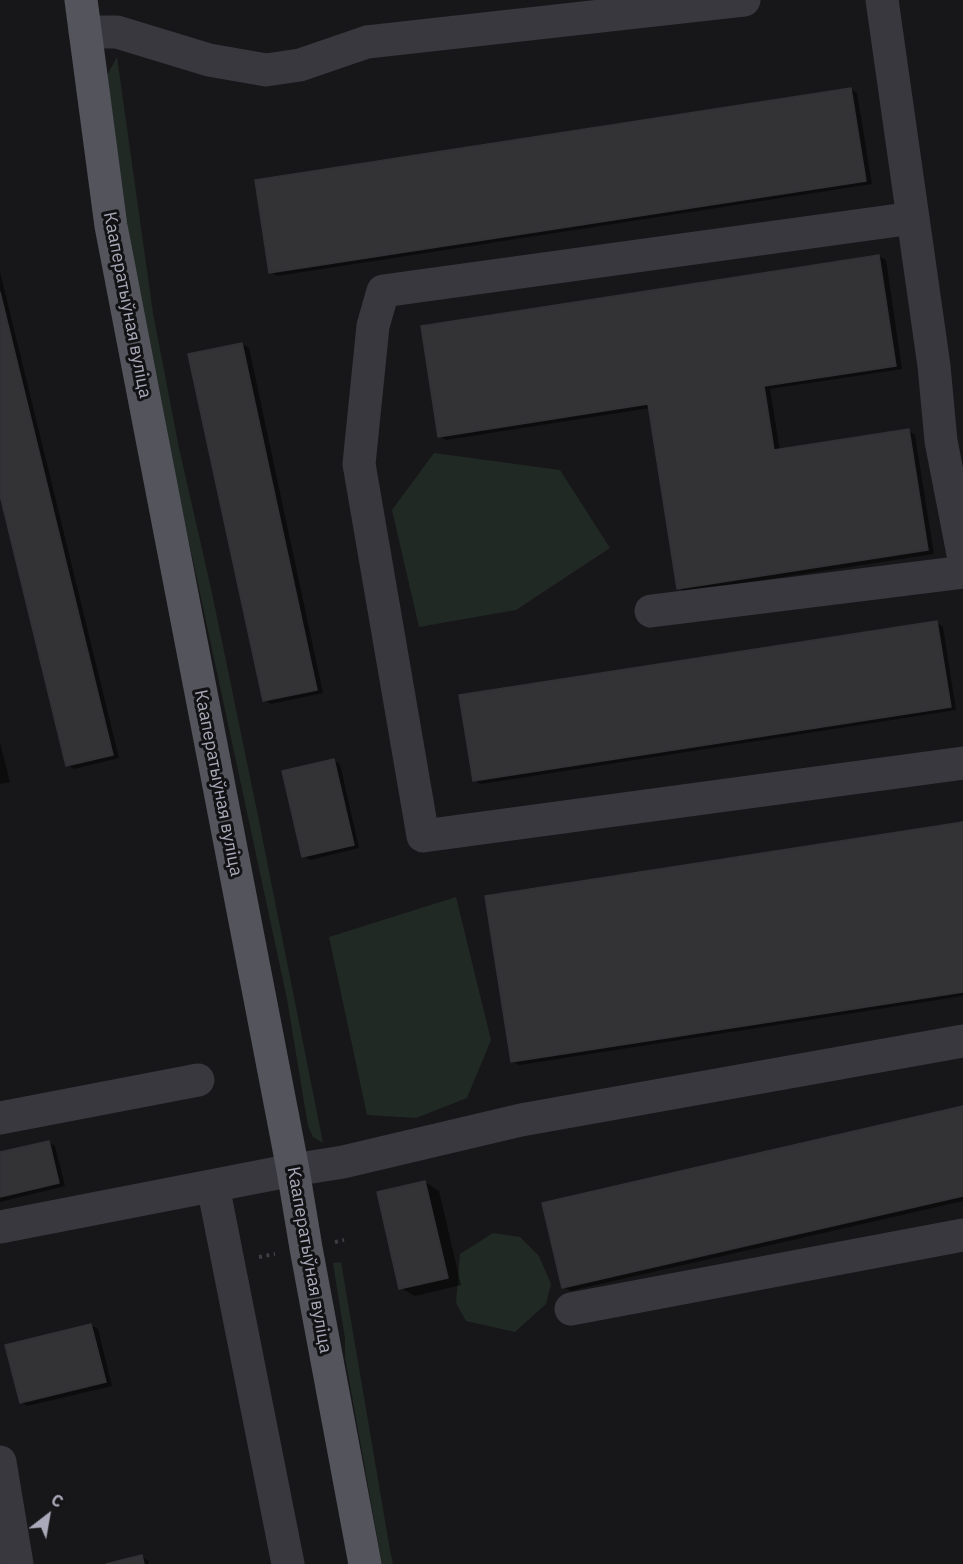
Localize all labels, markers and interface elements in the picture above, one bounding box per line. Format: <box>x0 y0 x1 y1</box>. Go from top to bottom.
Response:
street label: Кааператыўная вуліца <box>98 210 156 400</box>
street label: Кааператыўная вуліца <box>189 688 247 878</box>
street label: Кааператыўная вуліца <box>282 1165 336 1355</box>
north arrow <box>18 1486 78 1546</box>
text: С <box>48 1489 67 1512</box>

